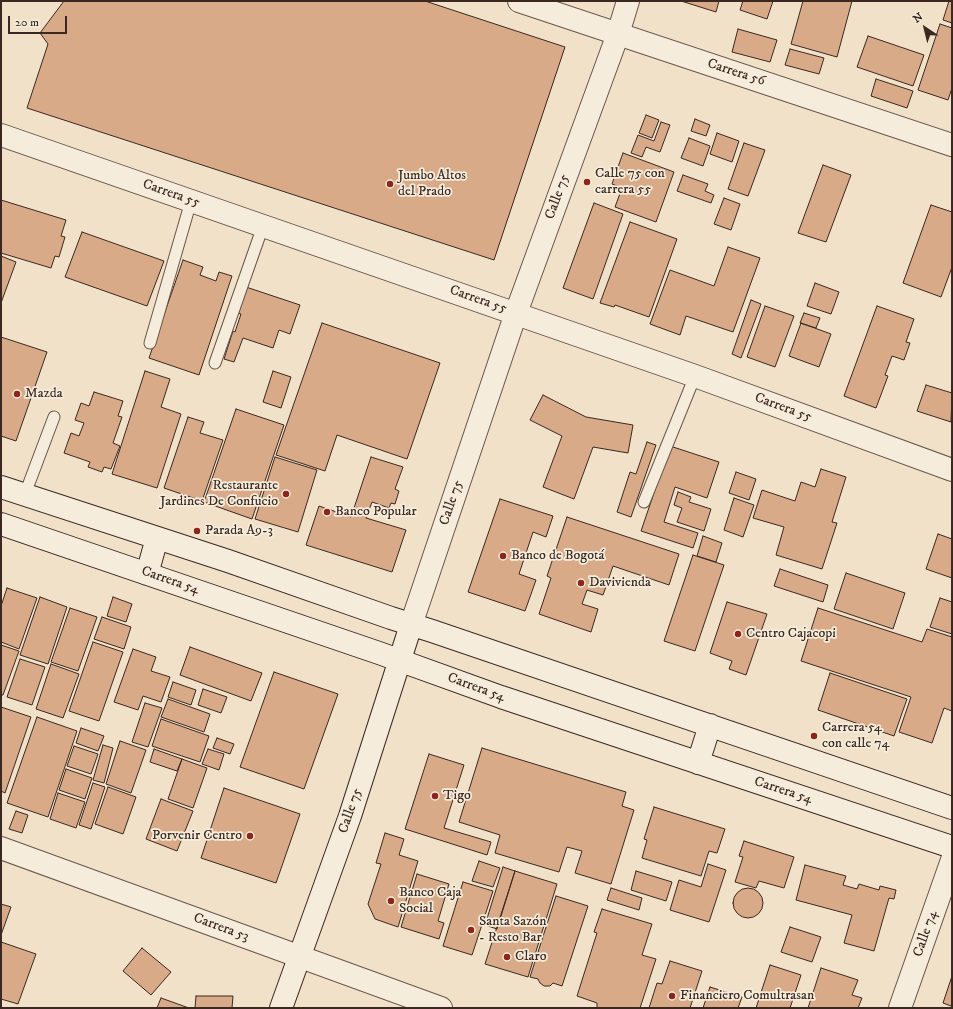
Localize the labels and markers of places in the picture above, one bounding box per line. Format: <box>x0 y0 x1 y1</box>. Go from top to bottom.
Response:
place label: Calle 75 con carrera 55 <box>595 166 665 198</box>
place label: Jumbo Altos del Prado <box>398 168 466 200</box>
marker: Calle 75 con carrera 55 <box>582 177 592 187</box>
marker: Jumbo Altos del Prado <box>385 179 395 189</box>
place label: Mazda <box>25 386 63 402</box>
marker: Mazda <box>12 389 22 399</box>
place label: Restaurante Jardines De Confucio <box>160 478 278 510</box>
marker: Restaurante Jardines De Confucio <box>281 489 291 499</box>
place label: Banco Popular <box>335 504 417 520</box>
marker: Banco Popular <box>322 507 332 517</box>
place label: Parada A9-3 <box>205 523 273 539</box>
marker: Parada A9-3 <box>192 526 202 536</box>
place label: Banco de Bogotá <box>511 548 604 564</box>
marker: Banco de Bogotá <box>498 551 508 561</box>
place label: Davivienda <box>589 575 651 591</box>
marker: Davivienda <box>576 578 586 588</box>
place label: Centro Cajacopi <box>746 626 836 642</box>
marker: Centro Cajacopi <box>733 629 743 639</box>
place label: Carrera 54 con calle 74 <box>822 720 889 752</box>
marker: Carrera 54 con calle 74 <box>809 731 819 741</box>
place label: Tigo <box>443 788 471 804</box>
marker: Tigo <box>430 791 440 801</box>
place label: Porvenir Centro <box>152 828 242 844</box>
marker: Porvenir Centro <box>245 831 255 841</box>
place label: Banco Caja Social <box>399 885 461 918</box>
marker: Banco Caja Social <box>386 896 396 906</box>
place label: Santa Sazón - Resto Bar <box>479 914 546 946</box>
marker: Santa Sazón - Resto Bar <box>466 925 476 935</box>
place label: Claro <box>515 949 546 965</box>
marker: Claro <box>502 952 512 962</box>
place label: Financiero Comultrasan <box>680 988 814 1004</box>
marker: Financiero Comultrasan <box>667 991 677 1001</box>

